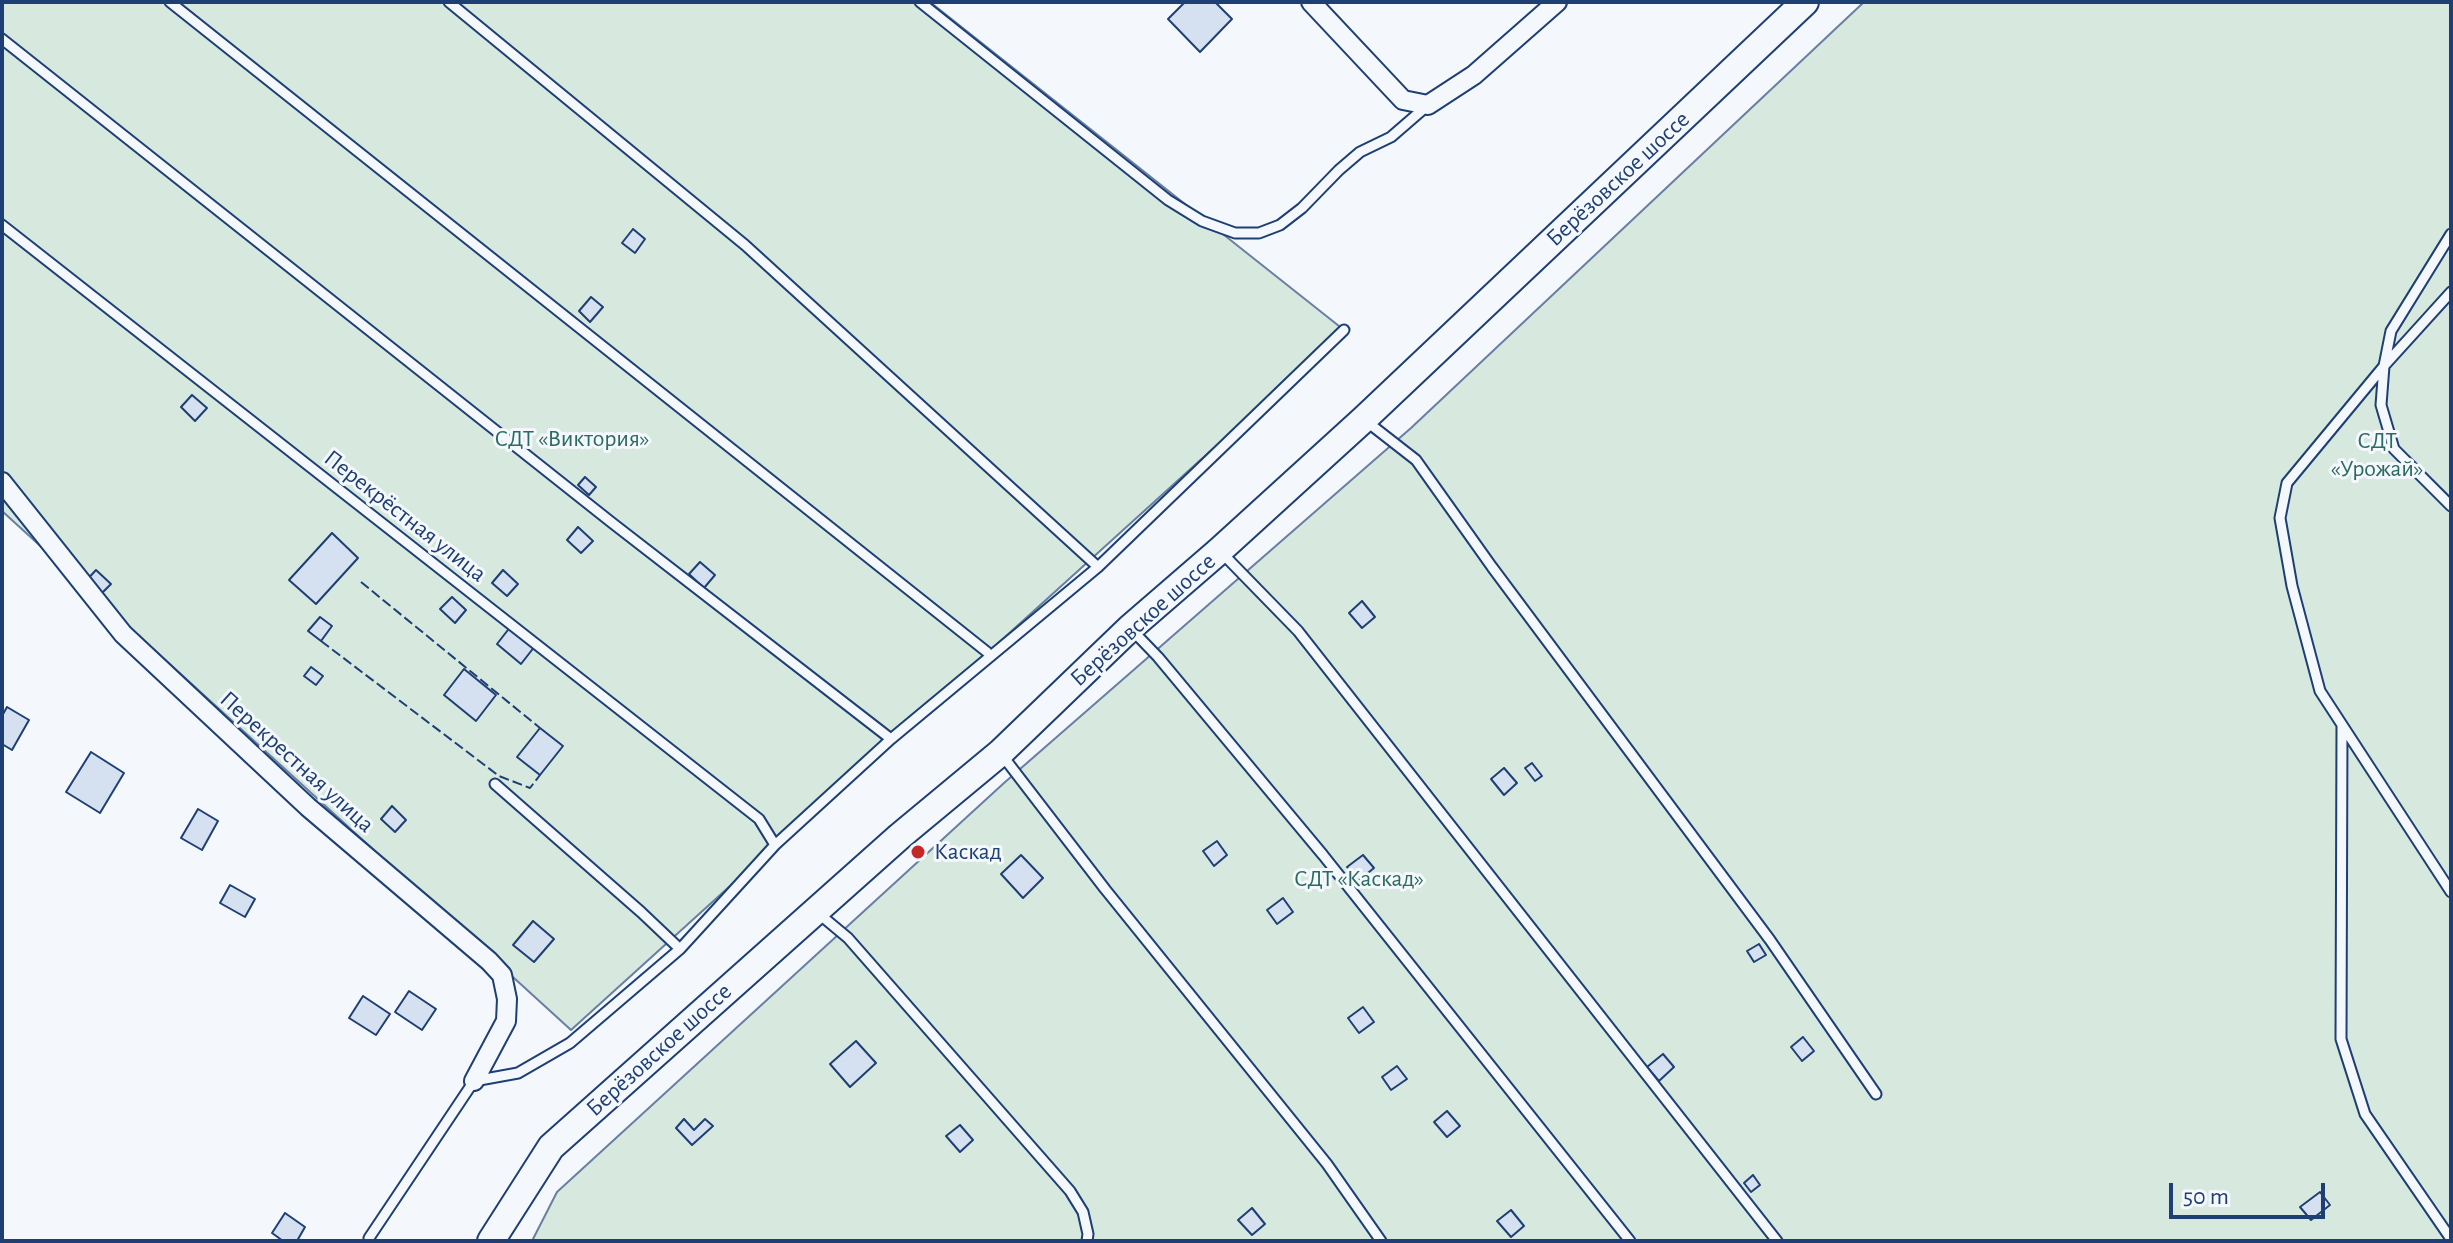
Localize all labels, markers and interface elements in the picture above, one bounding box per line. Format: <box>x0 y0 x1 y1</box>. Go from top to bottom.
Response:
street label: Берёзовское шоссе <box>1540 105 1696 253</box>
park label: СДТ «Виктория» <box>495 425 649 453</box>
park label: СДТ «Урожай» <box>2330 427 2424 483</box>
street label: Перекрёстная улица <box>318 444 492 588</box>
street label: Берёзовское шоссе <box>1064 547 1222 693</box>
street label: Перекрестная улица <box>214 685 380 839</box>
place label: Каскад <box>934 838 1002 866</box>
marker: Каскад <box>909 843 927 861</box>
park label: СДТ «Каскад» <box>1294 865 1424 893</box>
street label: Берёзовское шоссе <box>580 977 738 1123</box>
scale bar <box>2173 1167 2329 1217</box>
text: 50 m <box>2183 1185 2229 1209</box>

